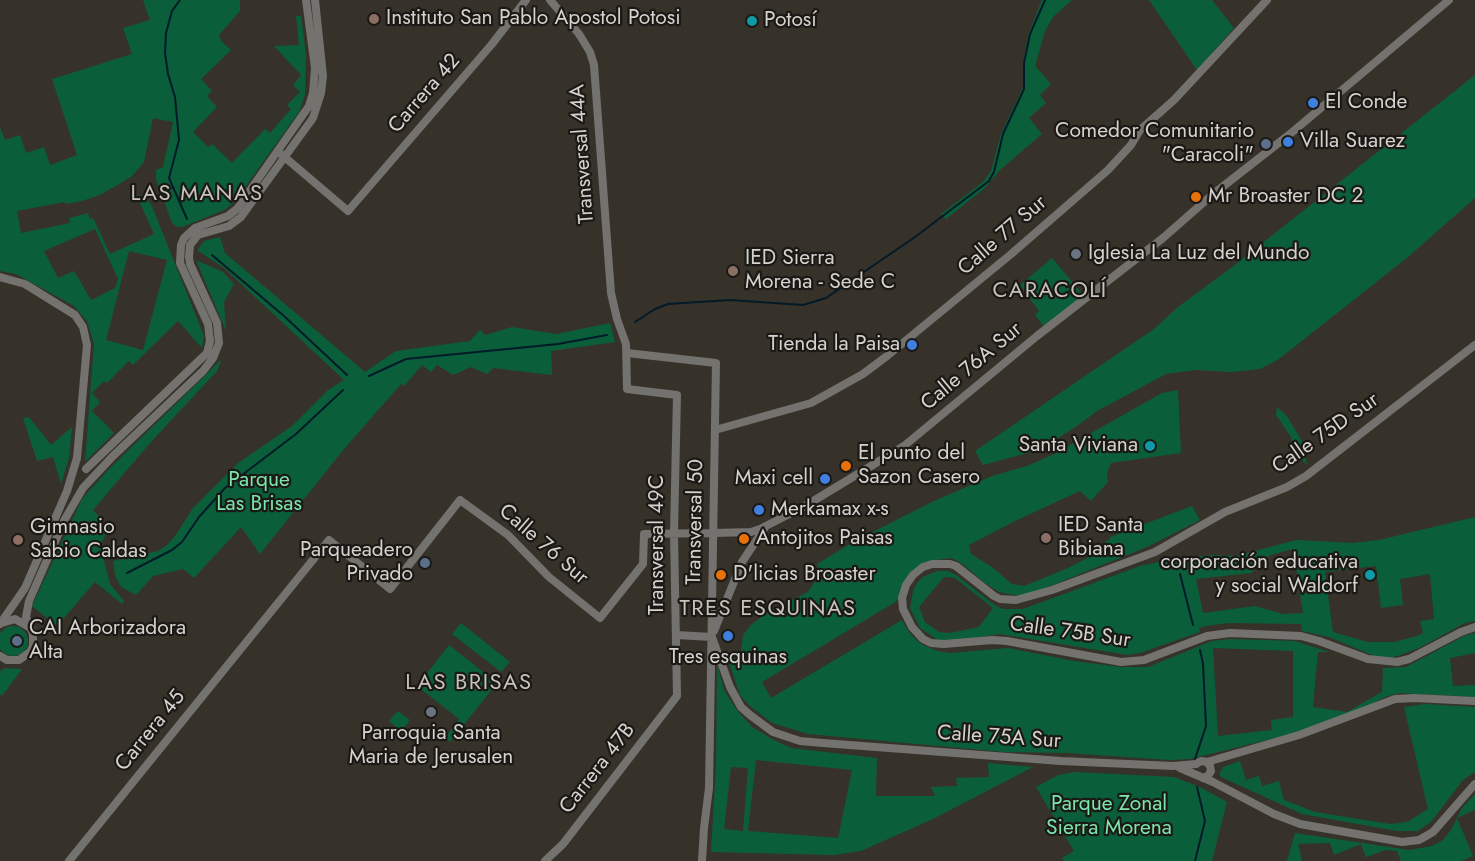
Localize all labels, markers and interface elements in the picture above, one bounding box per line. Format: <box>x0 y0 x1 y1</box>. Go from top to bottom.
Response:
place label: Instituto San Pablo Apostol Potosi <box>386 6 681 32</box>
place label: Potosí <box>764 8 817 34</box>
marker: Instituto San Pablo Apostol Potosi <box>367 12 381 26</box>
marker: Potosí <box>745 14 759 28</box>
street label: Carrera 42 <box>384 49 466 139</box>
street label: Transversal 44A <box>566 83 600 225</box>
place label: El Conde <box>1325 90 1407 116</box>
marker: El Conde <box>1306 96 1320 110</box>
place label: Comedor Comunitario "Caracoli" <box>1055 119 1254 169</box>
place label: Villa Suarez <box>1300 129 1405 155</box>
marker: Villa Suarez <box>1281 135 1295 149</box>
marker: Comedor Comunitario "Caracoli" <box>1259 137 1273 151</box>
district label: LAS MANAS <box>130 182 264 208</box>
place label: Mr Broaster DC 2 <box>1208 184 1363 210</box>
marker: Mr Broaster DC 2 <box>1189 190 1203 204</box>
street label: Calle 77 Sur <box>953 191 1053 281</box>
place label: Iglesia La Luz del Mundo <box>1088 241 1309 267</box>
place label: IED Sierra Morena - Sede C <box>745 246 895 296</box>
marker: Iglesia La Luz del Mundo <box>1069 247 1083 261</box>
marker: IED Sierra Morena - Sede C <box>726 264 740 278</box>
district label: CARACOLÍ <box>992 279 1108 305</box>
street label: Calle 76A Sur <box>916 317 1028 417</box>
place label: Tienda la Paisa <box>768 332 900 358</box>
marker: Tienda la Paisa <box>905 338 919 352</box>
street label: Calle 75D Sur <box>1268 388 1384 480</box>
place label: Santa Viviana <box>1019 433 1138 459</box>
marker: Santa Viviana <box>1143 439 1157 453</box>
place label: El punto del Sazon Casero <box>858 441 980 491</box>
street label: Transversal 50 <box>682 459 710 585</box>
marker: El punto del Sazon Casero <box>839 459 853 473</box>
place label: Maxi cell <box>735 466 813 492</box>
park label: Parque Las Brisas <box>216 468 302 518</box>
marker: Maxi cell <box>818 472 832 486</box>
street label: Transversal 49C <box>645 475 671 615</box>
place label: Merkamax x-s <box>771 497 889 523</box>
street label: Calle 76 Sur <box>493 499 593 591</box>
marker: Merkamax x-s <box>752 503 766 517</box>
place label: IED Santa Bibiana <box>1058 513 1143 563</box>
place label: Gimnasio Sabio Caldas <box>30 515 147 565</box>
place label: Antojitos Paisas <box>756 526 893 552</box>
marker: IED Santa Bibiana <box>1039 531 1053 545</box>
marker: Antojitos Paisas <box>737 532 751 546</box>
marker: Gimnasio Sabio Caldas <box>11 533 25 547</box>
place label: Parqueadero Privado <box>300 538 413 588</box>
place label: corporación educativa y social Waldorf <box>1160 550 1358 600</box>
marker: Parqueadero Privado <box>418 556 432 570</box>
place label: D'licias Broaster <box>733 562 876 588</box>
marker: D'licias Broaster <box>714 568 728 582</box>
marker: corporación educativa y social Waldorf <box>1363 568 1377 582</box>
district label: TRES ESQUINAS <box>679 597 857 623</box>
street label: Calle 75B Sur <box>1008 612 1132 654</box>
place label: CAI Arborizadora Alta <box>29 616 186 666</box>
marker: Tres esquinas <box>721 629 735 643</box>
marker: CAI Arborizadora Alta <box>10 634 24 648</box>
place label: Tres esquinas <box>669 645 787 671</box>
district label: LAS BRISAS <box>405 671 533 697</box>
street label: Carrera 45 <box>111 685 191 777</box>
marker: Parroquia Santa Maria de Jerusalen <box>424 705 438 719</box>
street label: Carrera 47B <box>555 719 641 819</box>
place label: Parroquia Santa Maria de Jerusalen <box>349 721 513 771</box>
street label: Calle 75A Sur <box>936 721 1062 755</box>
park label: Parque Zonal Sierra Morena <box>1046 792 1172 842</box>

